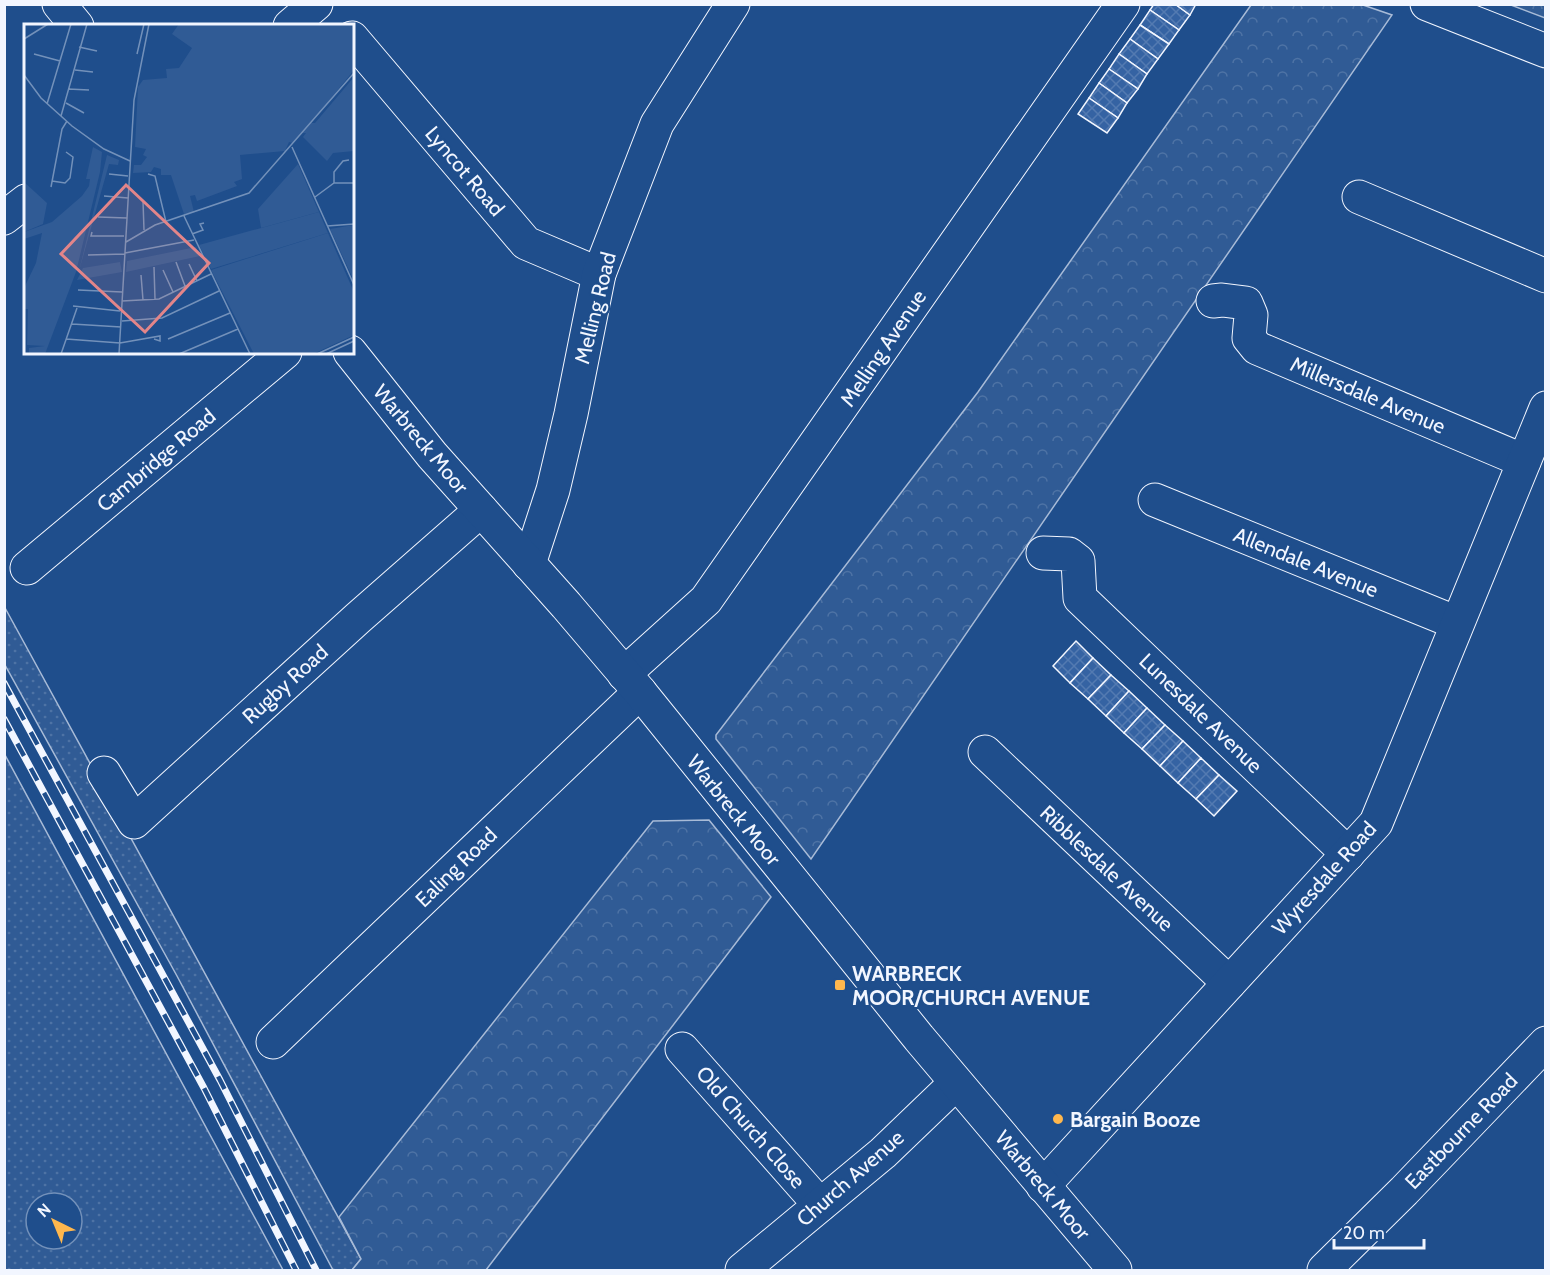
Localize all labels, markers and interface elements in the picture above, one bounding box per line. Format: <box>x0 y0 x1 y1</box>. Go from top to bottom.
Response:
inset map <box>24 24 354 354</box>
street label: Lyncot Road <box>420 121 510 221</box>
street label: Melling Road <box>569 249 621 367</box>
street label: Melling Avenue <box>835 285 931 411</box>
street label: Millersdale Avenue <box>1287 351 1449 439</box>
street label: Warbreck Moor <box>368 379 474 499</box>
street label: Cambridge Road <box>92 403 220 517</box>
street label: Allendale Avenue <box>1230 522 1382 602</box>
street label: Rugby Road <box>237 639 333 729</box>
street label: Lunesdale Avenue <box>1134 648 1268 778</box>
street label: Warbreck Moor <box>682 750 786 870</box>
street label: Ribblesdale Avenue <box>1035 800 1179 936</box>
street label: Wyresdale Road <box>1267 816 1381 940</box>
street label: Ealing Road <box>410 822 502 912</box>
place label: WARBRECK MOOR/CHURCH AVENUE <box>852 961 1090 1010</box>
marker: WARBRECK MOOR/CHURCH AVENUE <box>833 978 847 992</box>
street label: Old Church Close <box>691 1061 811 1193</box>
street label: Eastbourne Road <box>1400 1068 1522 1194</box>
place label: Bargain Booze <box>1070 1107 1200 1132</box>
marker: Bargain Booze <box>1051 1112 1065 1126</box>
street label: Church Avenue <box>791 1124 909 1231</box>
street label: Warbreck Moor <box>990 1125 1096 1245</box>
north arrow <box>24 1191 84 1251</box>
text: N <box>33 1200 55 1221</box>
scale bar <box>1334 1212 1424 1250</box>
text: 20 m <box>1343 1222 1385 1244</box>

